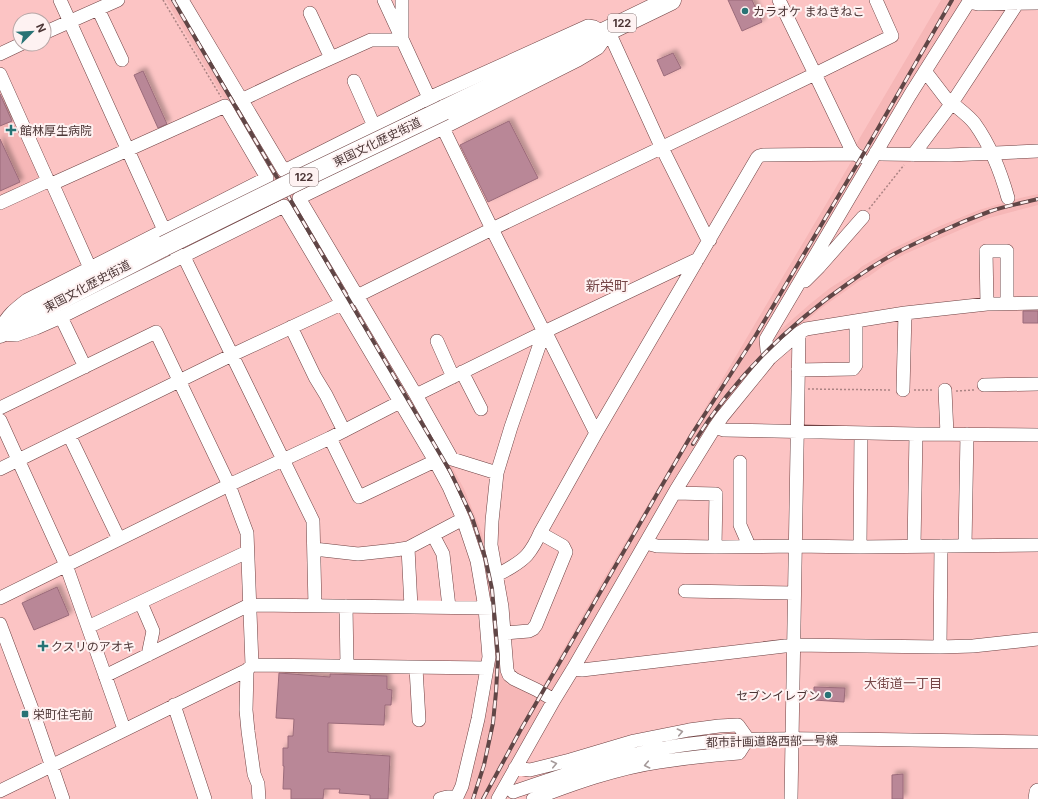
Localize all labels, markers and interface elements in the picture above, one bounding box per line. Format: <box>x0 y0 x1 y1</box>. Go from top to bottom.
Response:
place label: カラオケ まねきねこ <box>753 4 864 19</box>
marker: カラオケ まねきねこ <box>740 6 750 16</box>
north arrow <box>12 12 52 52</box>
road number: 122 <box>608 14 636 32</box>
text: N <box>33 21 49 35</box>
street label: 東国文化歴史街道 <box>331 114 423 170</box>
place label: 館林厚生病院 <box>20 123 92 138</box>
marker: 館林厚生病院 <box>5 124 17 136</box>
road number: 122 <box>290 168 318 186</box>
street label: 東国文化歴史街道 <box>41 257 133 315</box>
district label: 新栄町 <box>586 277 628 294</box>
place label: クスリのアオキ <box>51 639 135 654</box>
marker: クスリのアオキ <box>38 641 48 651</box>
district label: 大街道一丁目 <box>864 675 942 691</box>
place label: セブンイレブン <box>736 688 820 703</box>
marker: セブンイレブン <box>823 690 833 700</box>
place label: 栄町住宅前 <box>33 707 93 722</box>
marker: 栄町住宅前 <box>20 709 30 719</box>
one-way arrow <box>676 728 683 736</box>
street label: 都市計画道路西部一号線 <box>706 732 838 750</box>
one-way arrow <box>644 760 650 768</box>
one-way arrow <box>551 761 557 769</box>

